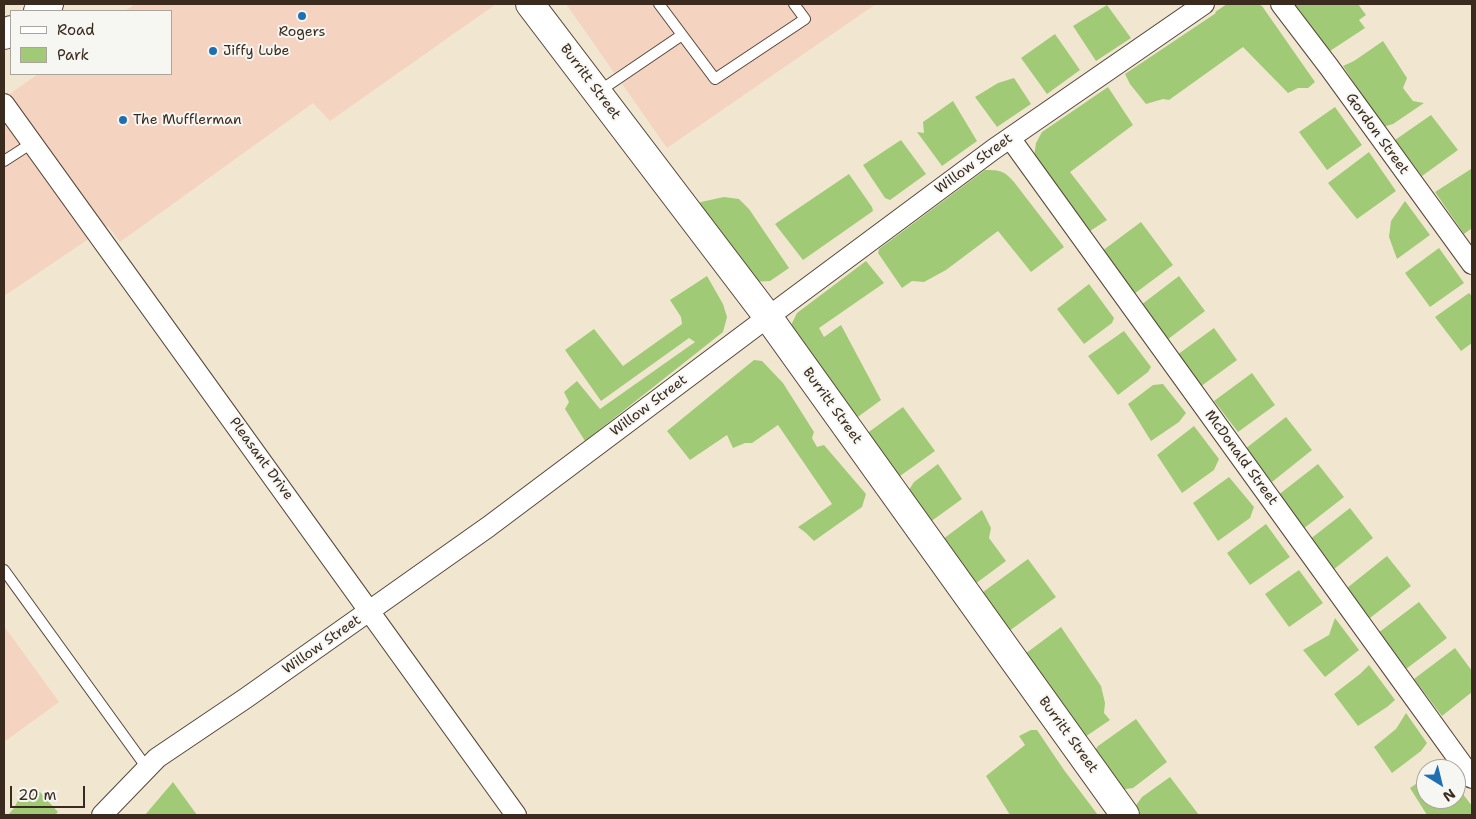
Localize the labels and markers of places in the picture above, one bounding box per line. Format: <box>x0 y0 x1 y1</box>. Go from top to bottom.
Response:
marker: Rogers <box>296 10 308 22</box>
place label: Rogers <box>279 24 325 40</box>
place label: Jiffy Lube <box>223 43 290 59</box>
marker: Jiffy Lube <box>207 45 219 57</box>
place label: The Mufflerman <box>133 112 241 128</box>
marker: The Mufflerman <box>117 114 129 126</box>

